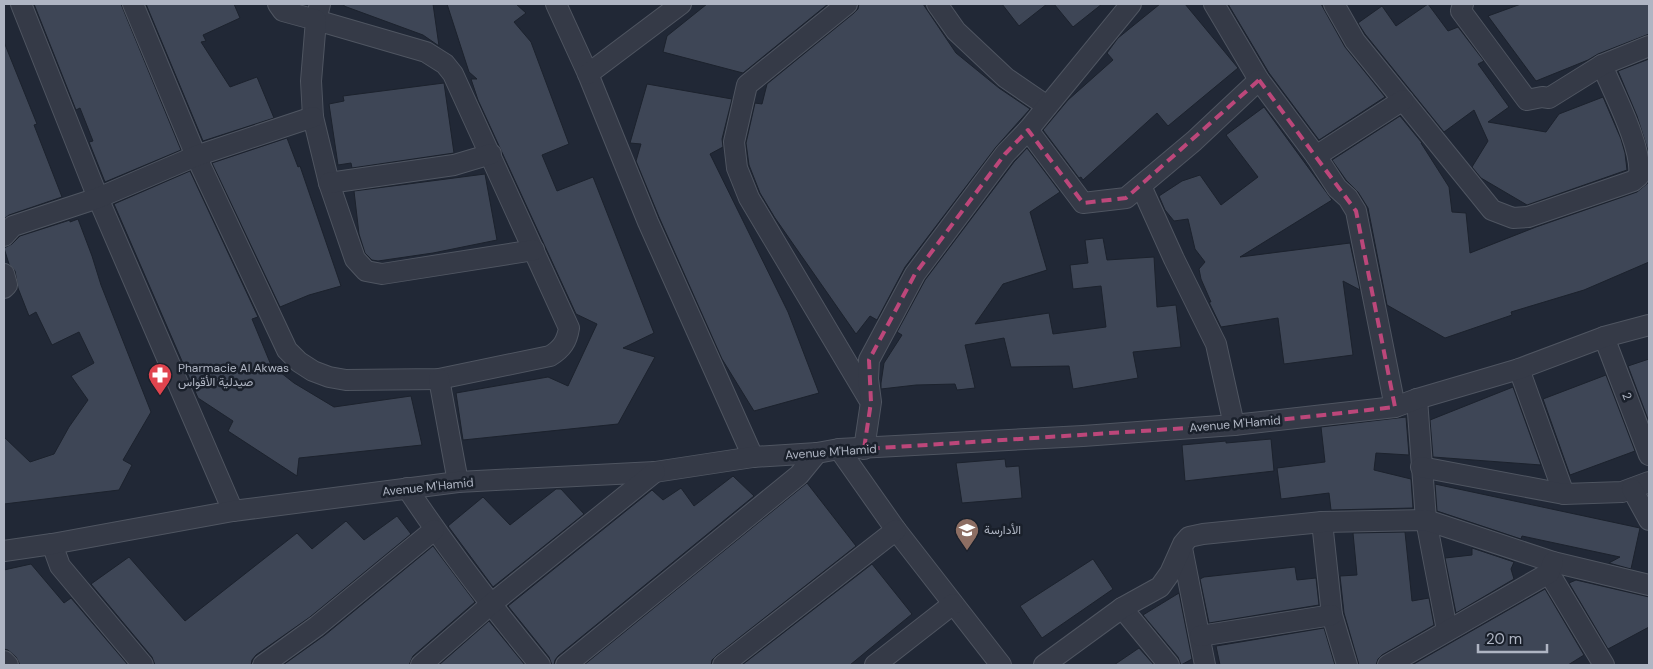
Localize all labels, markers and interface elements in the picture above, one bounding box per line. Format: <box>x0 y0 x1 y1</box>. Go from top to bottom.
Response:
place label: Pharmacie Al Akwas صيدلية الأقواس <box>178 360 289 390</box>
pharmacy icon: Pharmacie Al Akwas صيدلية الأقواس <box>147 362 173 396</box>
street label: 2 <box>1618 390 1636 402</box>
street label: Avenue M'Hamid <box>1189 412 1281 436</box>
street label: Avenue M'Hamid <box>785 441 877 463</box>
street label: Avenue M'Hamid <box>382 474 474 500</box>
school or university icon: الأدارسة <box>954 517 980 551</box>
place label: الأدارسة <box>984 522 1021 538</box>
scale bar <box>1478 622 1547 654</box>
text: 20 m <box>1486 629 1522 649</box>

